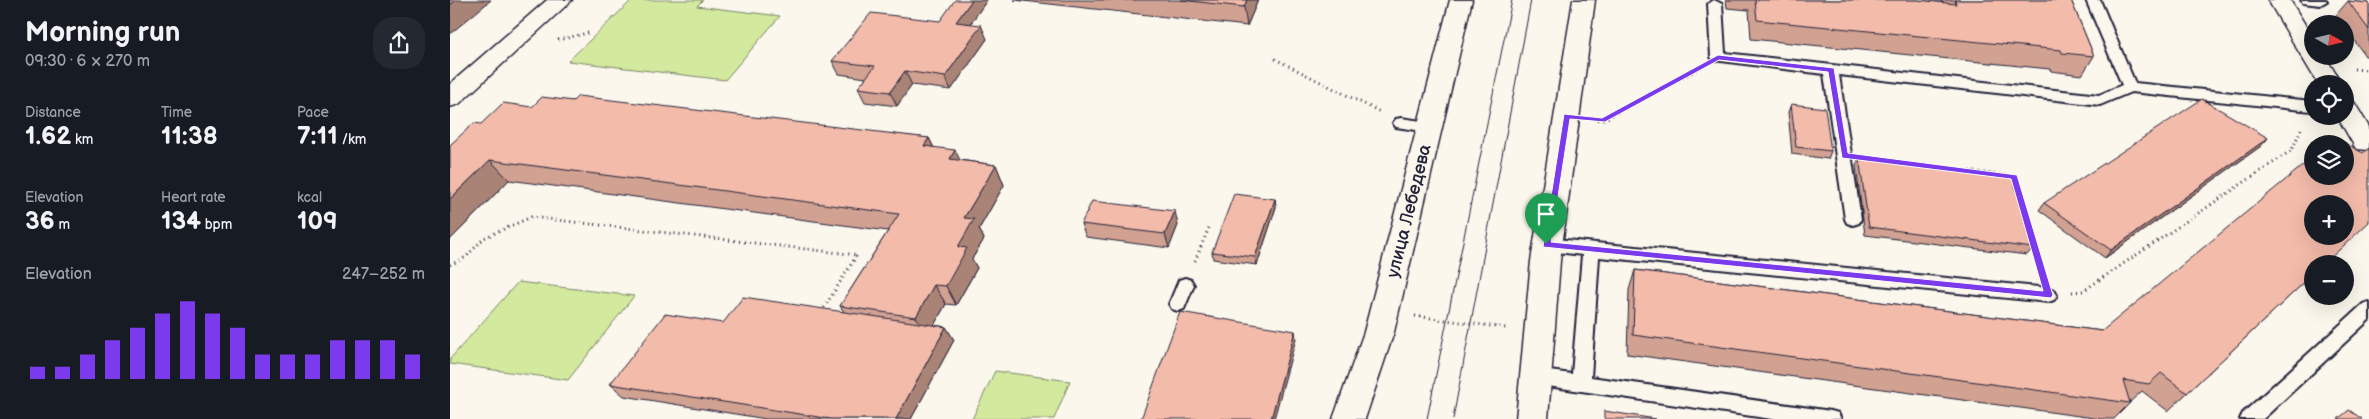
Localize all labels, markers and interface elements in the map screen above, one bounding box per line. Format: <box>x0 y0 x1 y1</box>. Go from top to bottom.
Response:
north arrow <box>2304 15 2354 65</box>
map controls <box>2304 15 2354 305</box>
text: Morning run <box>25 16 180 49</box>
button: share <box>373 17 425 69</box>
text: 09:30 · 6 × 270 m <box>25 52 150 71</box>
button: locate <box>2304 75 2354 125</box>
text: Distance <box>25 104 81 121</box>
text: Time <box>161 104 192 121</box>
text: Pace <box>297 104 329 121</box>
text: 1.62 <box>25 121 71 152</box>
text: 11:38 <box>161 121 218 152</box>
text: 7:11 <box>297 121 338 152</box>
text: km <box>71 131 93 148</box>
text: /km <box>338 131 366 148</box>
button: layers <box>2304 135 2354 185</box>
street label: улица Лебедева <box>1382 142 1436 280</box>
text: Elevation <box>25 189 83 206</box>
text: Heart rate <box>161 189 226 206</box>
text: kcal <box>297 189 322 206</box>
pin <box>1525 193 1567 244</box>
button: + <box>2304 195 2354 245</box>
icon: arrive <box>1532 200 1560 228</box>
text: 36 <box>25 206 55 237</box>
text: 134 <box>161 206 201 237</box>
text: 109 <box>297 206 338 237</box>
text: m <box>55 216 70 233</box>
text: bpm <box>201 216 232 233</box>
button: − <box>2304 255 2354 305</box>
text: Elevation <box>25 265 92 284</box>
text: 247–252 m <box>342 265 425 284</box>

